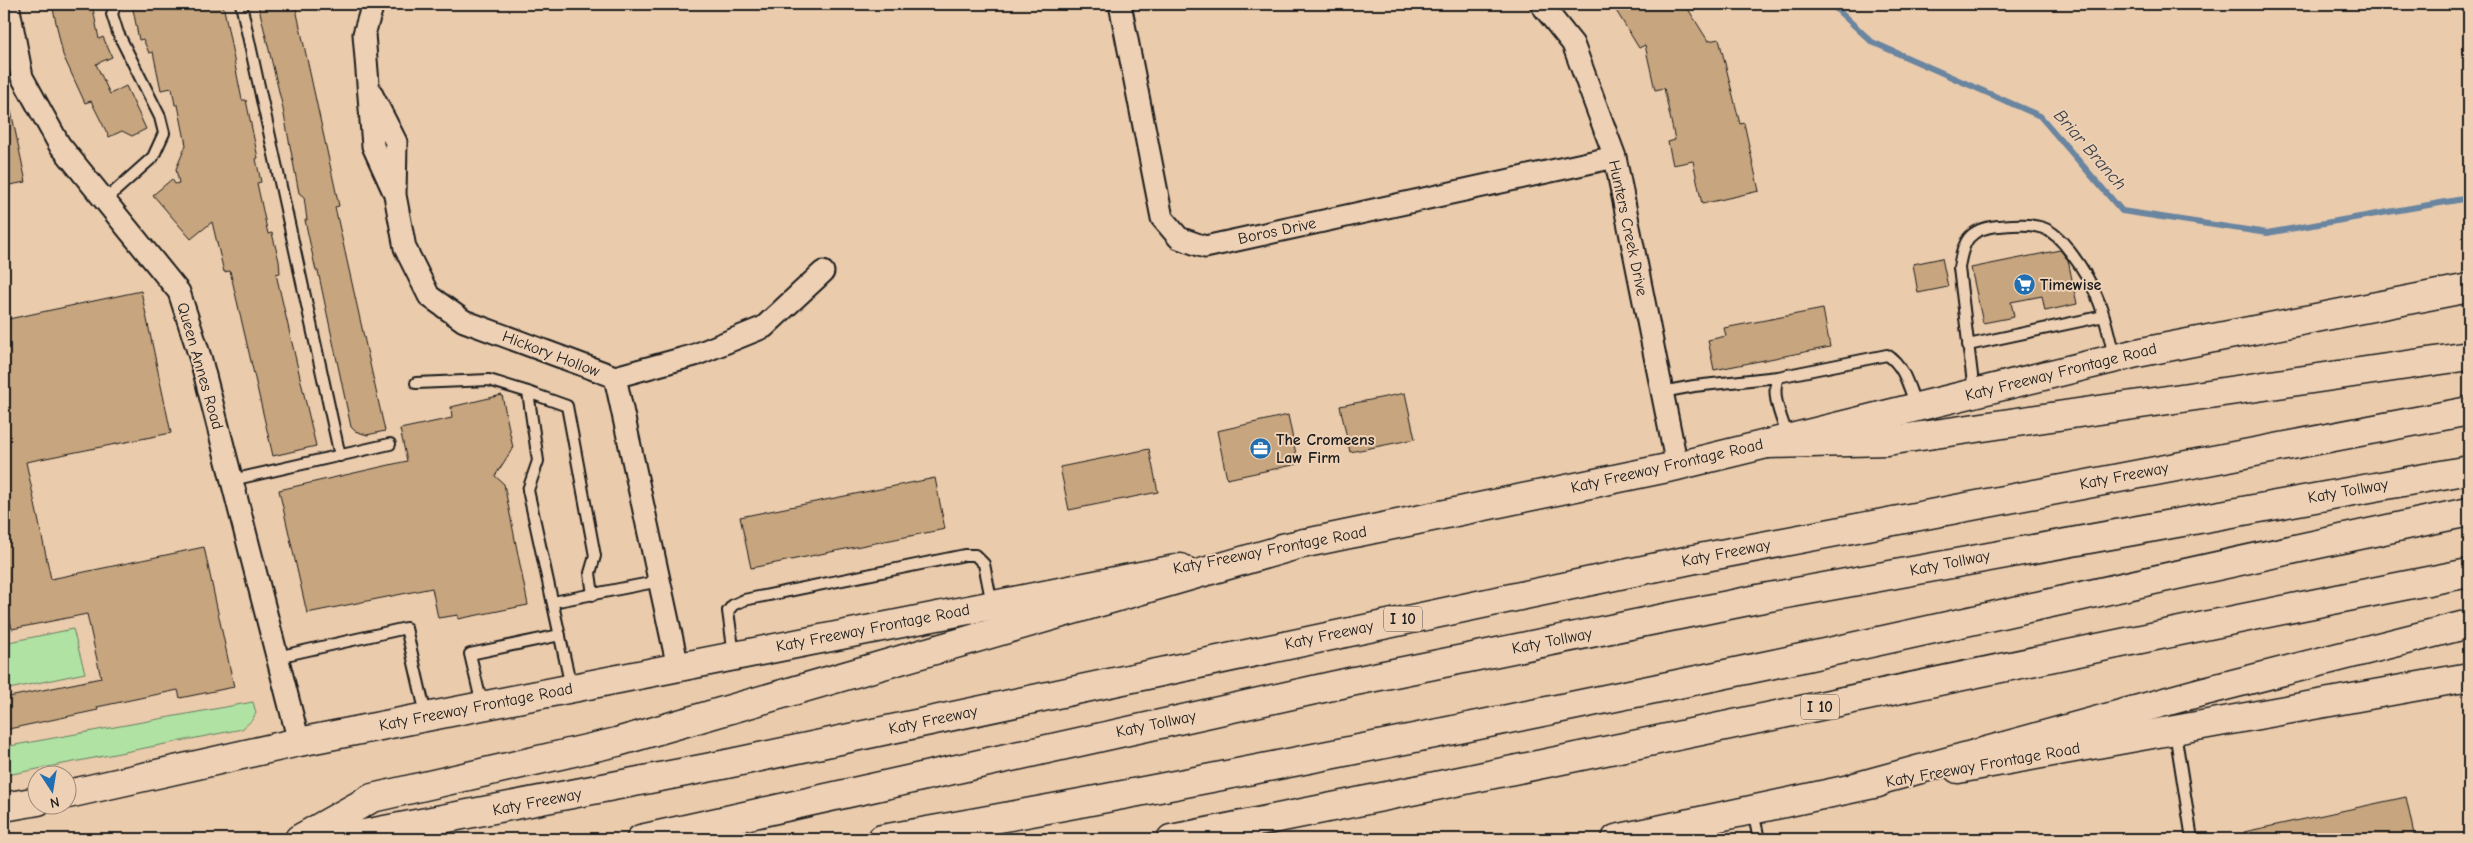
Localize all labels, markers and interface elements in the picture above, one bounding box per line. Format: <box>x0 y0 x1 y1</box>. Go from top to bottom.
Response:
water label: Briar Branch <box>2049 105 2131 195</box>
street label: Hunters Creek Drive <box>1605 158 1651 298</box>
street label: Boros Drive <box>1236 214 1318 248</box>
supermarket icon: Timewise <box>2012 273 2036 297</box>
place label: Timewise <box>2040 276 2101 294</box>
street label: Queen Annes Road <box>173 300 227 432</box>
street label: Hickory Hollow <box>500 327 603 381</box>
street label: Katy Freeway Frontage Road <box>1963 339 2159 405</box>
place label: The Cromeens Law Firm <box>1276 431 1375 467</box>
street label: Katy Freeway Frontage Road <box>1569 435 1765 497</box>
office icon: The Cromeens Law Firm <box>1248 437 1272 461</box>
street label: Katy Freeway <box>2078 458 2171 493</box>
street label: Katy Tollway <box>2306 475 2390 507</box>
street label: Katy Freeway Frontage Road <box>1172 522 1368 578</box>
street label: Katy Freeway <box>1680 535 1773 570</box>
street label: Katy Tollway <box>1908 546 1992 580</box>
street label: Katy Freeway Frontage Road <box>775 600 971 656</box>
road number: I 10 <box>1384 606 1422 632</box>
street label: Katy Freeway <box>1283 617 1376 653</box>
street label: Katy Tollway <box>1510 624 1594 658</box>
street label: Katy Freeway Frontage Road <box>378 679 574 735</box>
road number: I 10 <box>1801 694 1839 720</box>
street label: Katy Freeway <box>887 702 980 738</box>
street label: Katy Tollway <box>1114 707 1198 741</box>
street label: Katy Freeway Frontage Road <box>1884 739 2082 791</box>
north arrow <box>28 766 78 816</box>
street label: Katy Freeway <box>491 784 584 819</box>
text: N <box>48 793 61 811</box>

